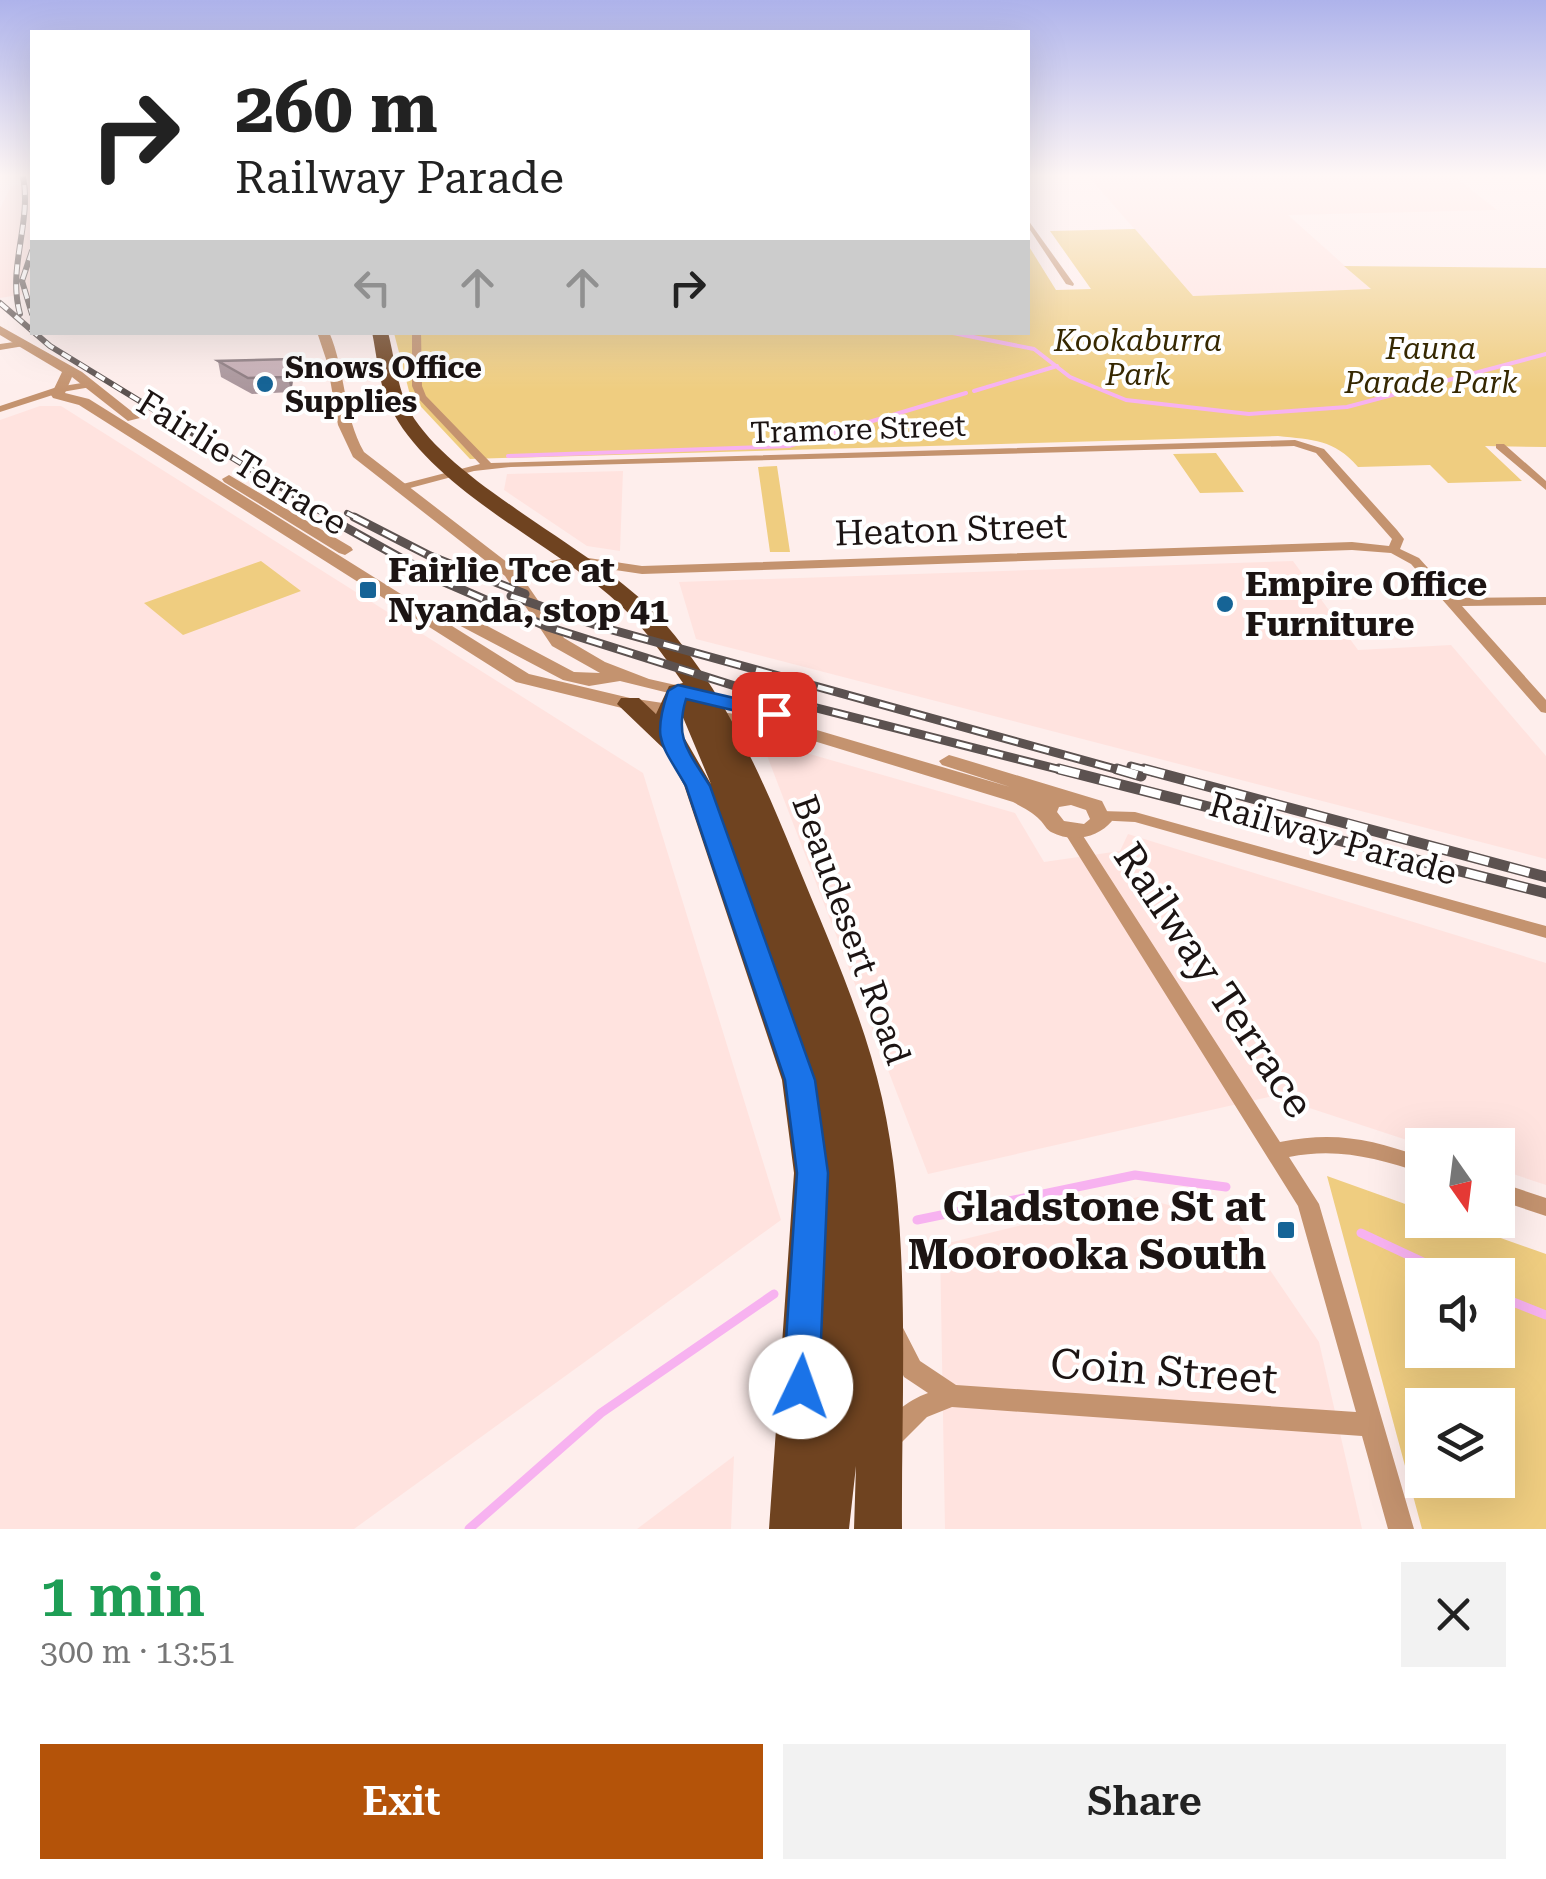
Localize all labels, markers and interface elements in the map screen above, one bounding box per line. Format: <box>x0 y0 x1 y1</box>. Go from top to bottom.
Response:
text: 260 m <box>235 67 438 149</box>
icon: right <box>70 70 200 200</box>
text: Railway Parade <box>235 151 564 204</box>
icon: left <box>345 260 400 315</box>
icon: ahead <box>450 260 505 315</box>
icon: ahead <box>555 260 610 315</box>
icon: right <box>660 260 715 315</box>
park label: Kookaburra Park <box>1053 323 1222 392</box>
park label: Fauna Parade Park <box>1344 331 1518 400</box>
place label: Snows Office Supplies <box>285 350 482 419</box>
marker: Snows Office Supplies <box>254 373 276 395</box>
street label: Fairlie Terrace <box>129 382 355 544</box>
street label: Tramore Street <box>749 408 967 450</box>
street label: Heaton Street <box>834 505 1068 555</box>
place label: Fairlie Tce at Nyanda, stop 41 <box>388 550 669 631</box>
place label: Empire Office Furniture <box>1245 564 1487 645</box>
marker: Fairlie Tce at Nyanda, stop 41 <box>357 579 379 601</box>
marker: Empire Office Furniture <box>1214 593 1236 615</box>
pin <box>732 672 817 757</box>
icon: arrive <box>747 687 802 742</box>
street label: Railway Parade <box>1204 784 1462 894</box>
street label: Beaudesert Road <box>783 790 919 1070</box>
street label: Railway Terrace <box>1104 833 1324 1127</box>
north arrow <box>1405 1128 1515 1238</box>
map controls <box>1405 1128 1515 1498</box>
place label: Gladstone St at Moorooka South <box>908 1182 1266 1279</box>
marker: Gladstone St at Moorooka South <box>1275 1219 1297 1241</box>
button: sound <box>1405 1258 1515 1368</box>
position arrow <box>749 1335 853 1439</box>
street label: Coin Street <box>1049 1339 1279 1403</box>
button: layers <box>1405 1388 1515 1498</box>
text: 1 min <box>40 1560 205 1631</box>
button: close <box>1401 1562 1506 1667</box>
text: 300 m · 13:51 <box>40 1633 235 1671</box>
button: Exit <box>40 1744 763 1859</box>
button: Share <box>783 1744 1506 1859</box>

